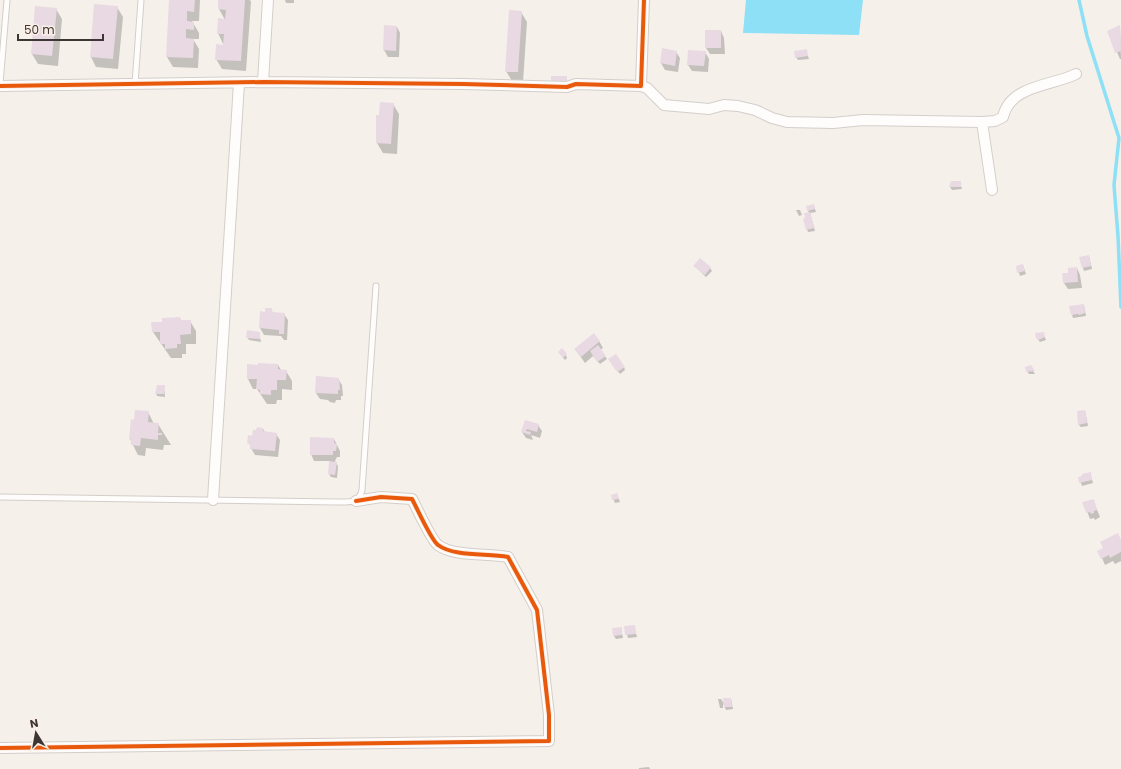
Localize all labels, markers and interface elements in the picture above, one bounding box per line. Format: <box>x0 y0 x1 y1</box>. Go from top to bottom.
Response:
scale bar <box>18 16 103 42</box>
text: 50 m <box>24 21 55 38</box>
north arrow <box>16 713 56 753</box>
text: N <box>29 715 40 732</box>

